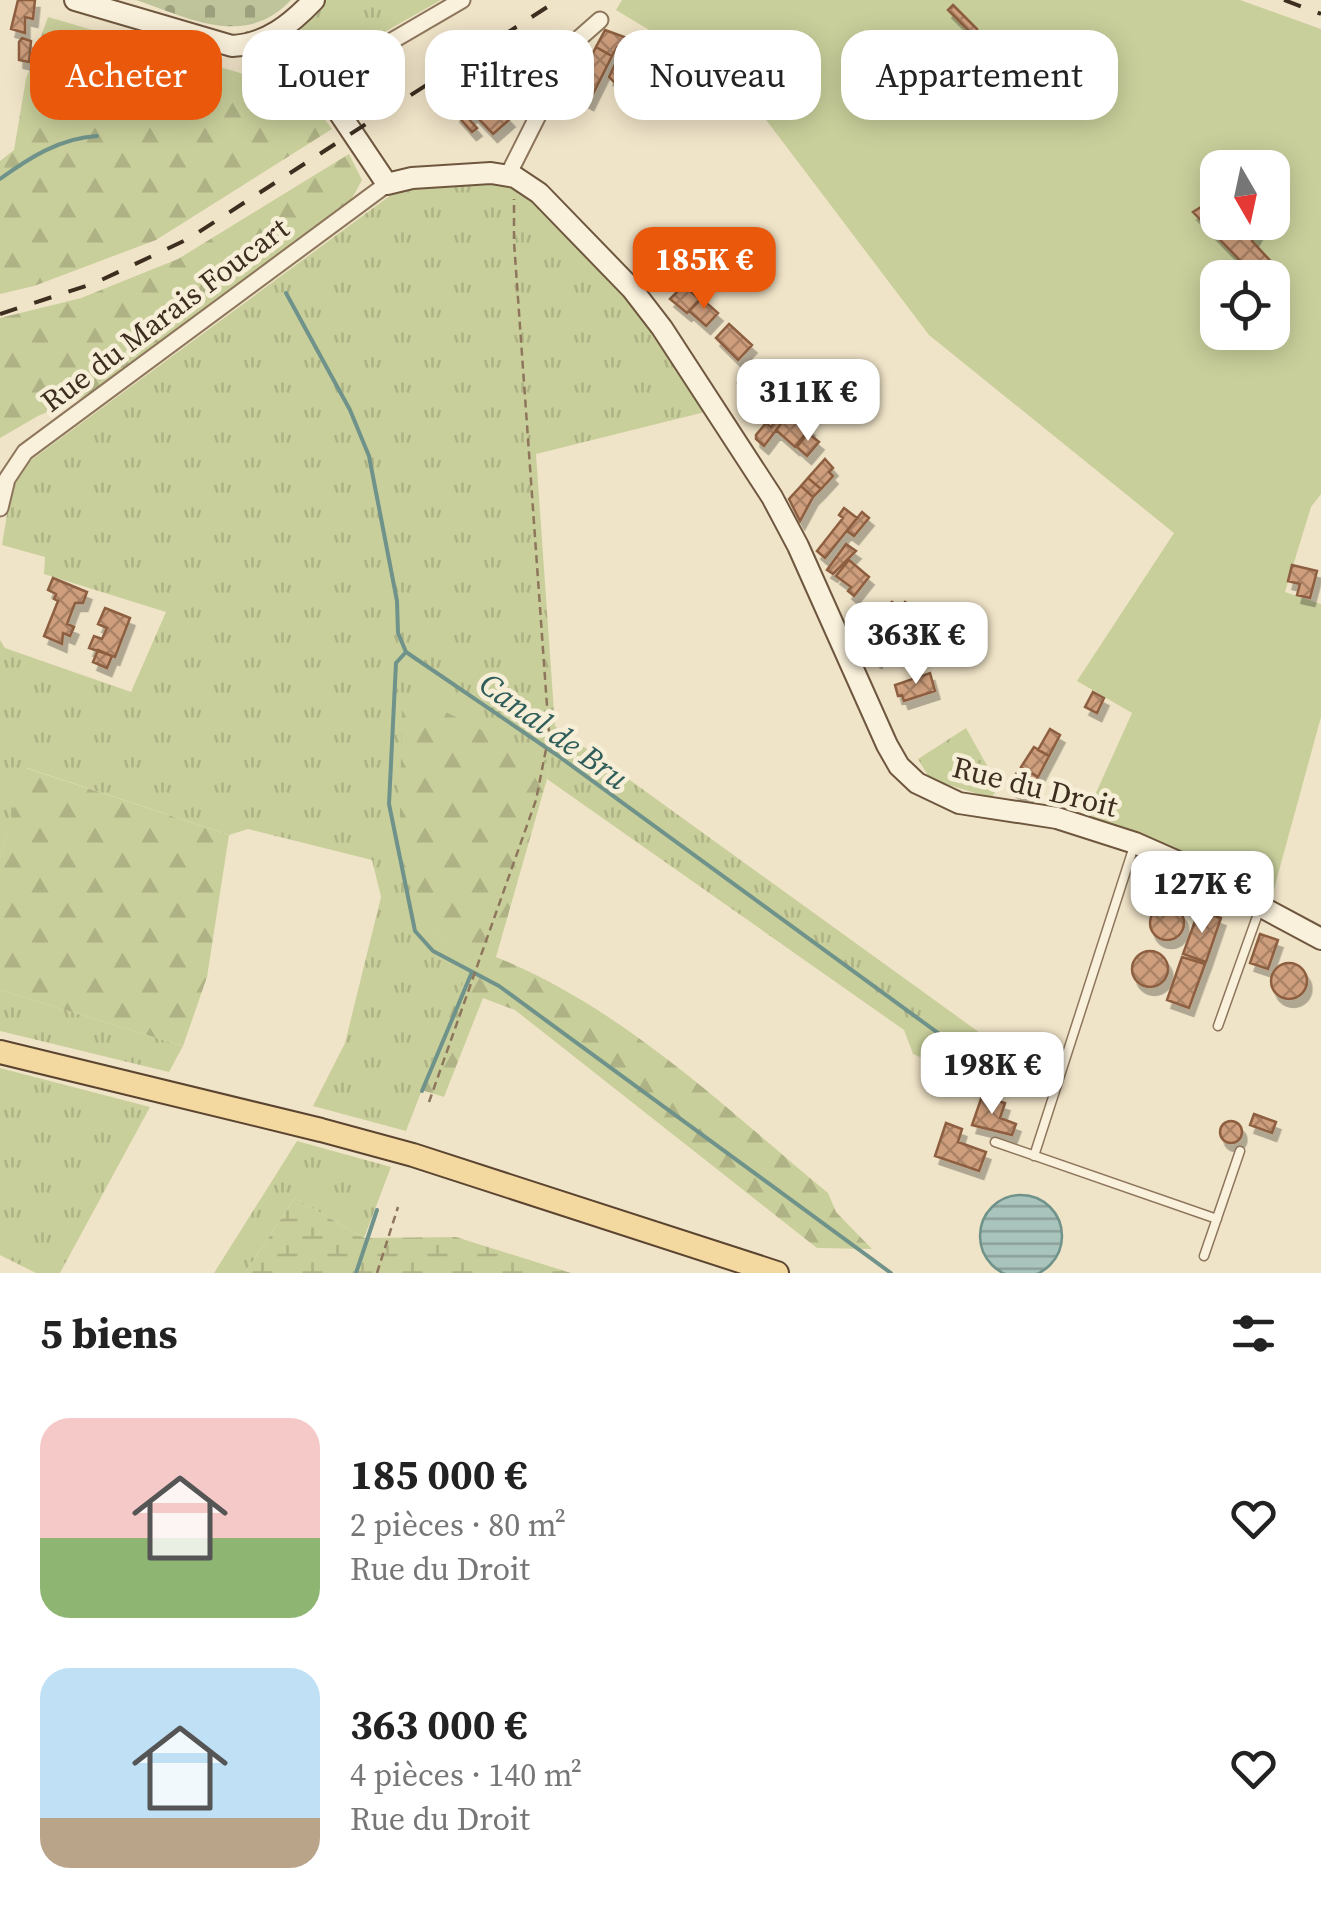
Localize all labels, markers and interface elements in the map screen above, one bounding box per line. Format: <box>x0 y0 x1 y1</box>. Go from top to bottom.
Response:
chip: Acheter <box>30 30 222 120</box>
chip: Louer <box>242 30 405 120</box>
chip: Filtres <box>425 30 594 120</box>
chip: Nouveau <box>614 30 821 120</box>
chip: Appartement <box>841 30 1118 120</box>
north arrow <box>1200 150 1290 240</box>
map controls <box>1200 150 1290 350</box>
street label: Rue du Marais Foucart <box>32 208 297 421</box>
pin: 185K € <box>623 227 785 312</box>
text: 185K € <box>655 237 753 281</box>
button: locate <box>1200 260 1290 350</box>
pin: 311K € <box>727 359 889 444</box>
text: 311K € <box>759 369 857 413</box>
pin: 363K € <box>835 602 997 687</box>
text: 363K € <box>867 612 965 656</box>
water label: Canal de Bru <box>471 662 638 800</box>
street label: Rue du Droit <box>948 746 1122 827</box>
pin: 127K € <box>1121 851 1283 936</box>
text: 127K € <box>1153 861 1251 905</box>
pin: 198K € <box>911 1032 1073 1117</box>
text: 198K € <box>943 1042 1041 1086</box>
text: 5 biens <box>40 1304 178 1362</box>
icon: filters <box>1226 1306 1281 1361</box>
text: 185 000 € <box>350 1445 527 1503</box>
icon: home <box>120 1458 240 1578</box>
icon: heart <box>1226 1491 1281 1546</box>
text: 2 pièces · 80 m² <box>350 1503 566 1547</box>
text: Rue du Droit <box>350 1547 530 1591</box>
text: 363 000 € <box>350 1695 527 1753</box>
icon: home <box>120 1708 240 1828</box>
icon: heart <box>1226 1741 1281 1796</box>
text: 4 pièces · 140 m² <box>350 1753 582 1797</box>
text: Rue du Droit <box>350 1797 530 1841</box>

